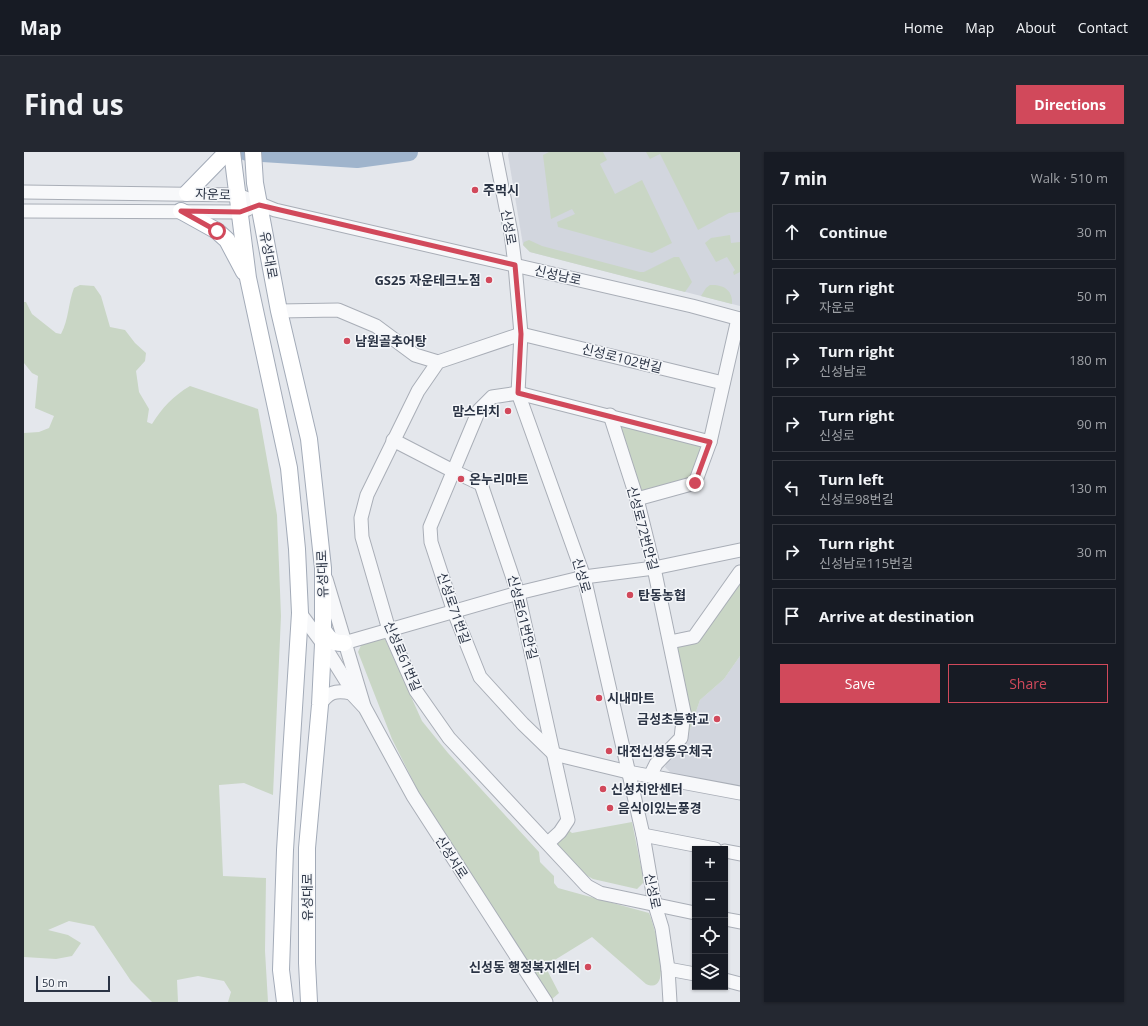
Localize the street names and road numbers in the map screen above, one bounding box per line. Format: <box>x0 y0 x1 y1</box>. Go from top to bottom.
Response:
street label: 자운로 <box>195 184 231 204</box>
street label: 신성로 <box>497 208 521 246</box>
street label: 유성대로 <box>256 230 282 280</box>
street label: 신성남로 <box>533 261 583 289</box>
street label: 신성로102번길 <box>580 339 664 377</box>
street label: 신성로72번안길 <box>623 484 663 572</box>
street label: 유성대로 <box>312 550 332 598</box>
street label: 신성로 <box>568 555 596 595</box>
street label: 신성로71번길 <box>433 570 475 646</box>
street label: 신성로61번안길 <box>504 573 542 661</box>
street label: 신성로61번길 <box>380 618 426 694</box>
street label: 신성서로 <box>431 832 473 882</box>
street label: 신성로 <box>640 872 666 910</box>
street label: 유성대로 <box>298 873 316 921</box>

